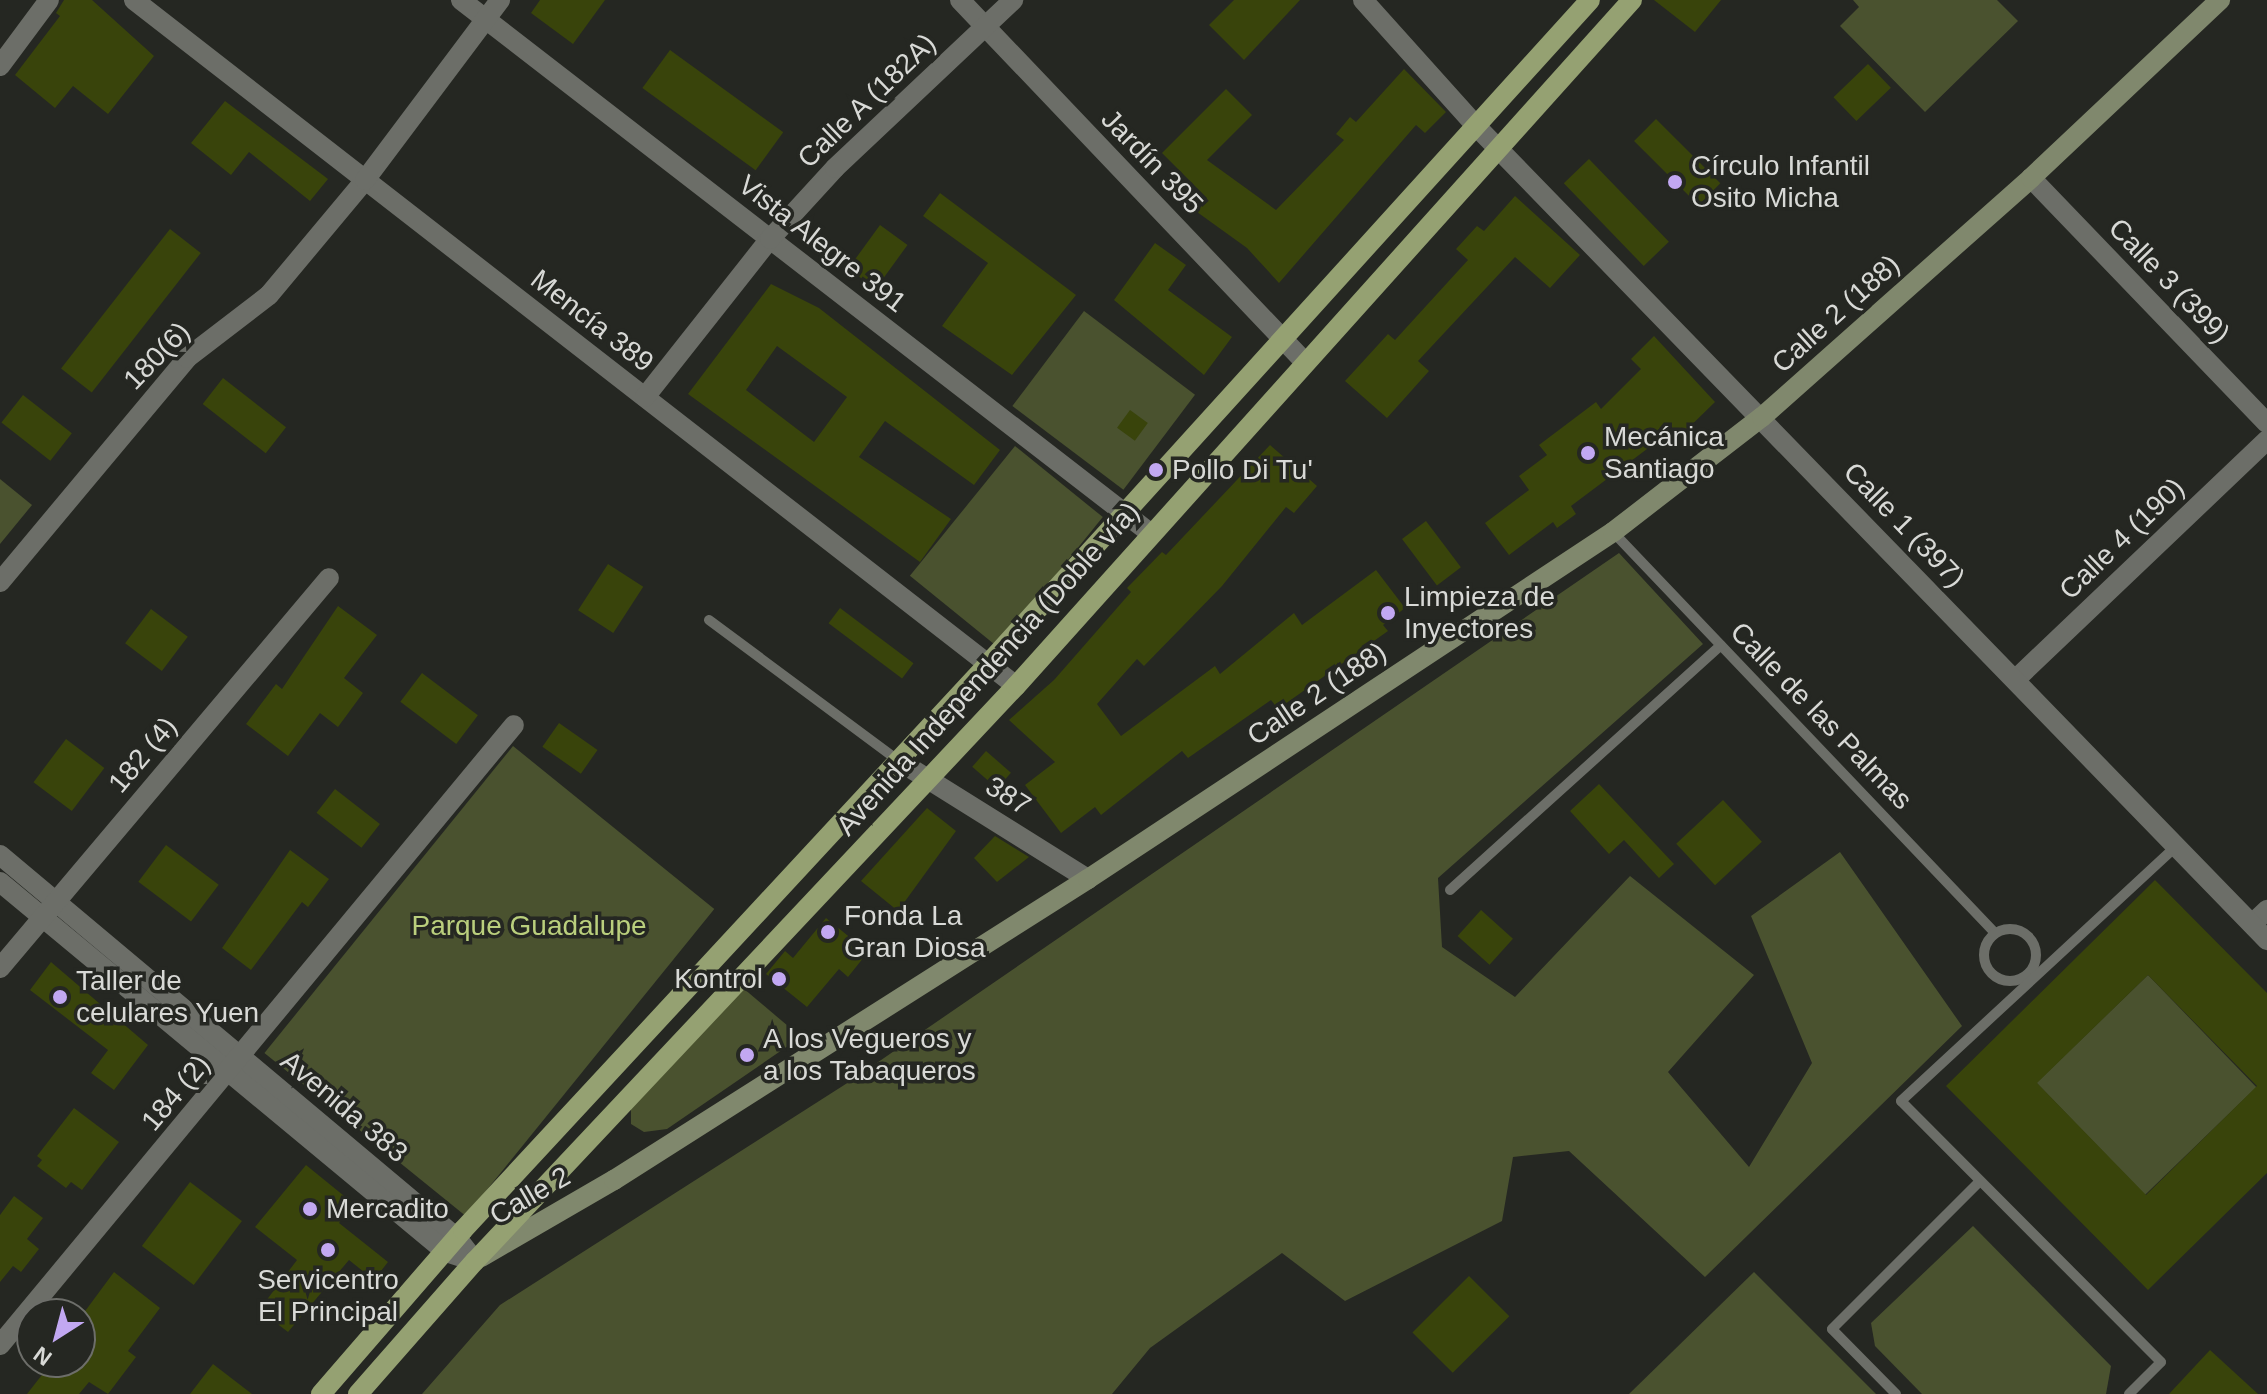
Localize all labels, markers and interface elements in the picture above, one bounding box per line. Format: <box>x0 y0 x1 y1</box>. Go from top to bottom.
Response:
street label: Calle A (182A) <box>790 26 944 176</box>
street label: Jardín 395 <box>1094 103 1210 221</box>
place label: Círculo Infantil Osito Micha <box>1691 149 1870 215</box>
street label: Vista Alegre 391 <box>731 168 913 320</box>
marker: Círculo Infantil Osito Micha <box>1666 173 1684 191</box>
street label: Calle 3 (399) <box>2101 212 2237 350</box>
street label: Calle 2 (188) <box>1765 248 1907 380</box>
street label: Mencía 389 <box>524 263 660 379</box>
street label: 180(6) <box>117 315 197 397</box>
place label: Mecánica Santiago <box>1604 420 1724 486</box>
marker: Mecánica Santiago <box>1579 444 1597 462</box>
place label: Pollo Di Tu' <box>1172 453 1313 487</box>
street label: Calle 1 (397) <box>1836 456 1972 594</box>
marker: Pollo Di Tu' <box>1147 461 1165 479</box>
street label: Calle 4 (190) <box>2053 471 2191 607</box>
street label: Avenida Independencia (Doble vía) <box>829 495 1147 843</box>
place label: Limpieza de Inyectores <box>1404 580 1555 646</box>
marker: Limpieza de Inyectores <box>1379 604 1397 622</box>
street label: Calle de las Palmas <box>1723 615 1919 817</box>
street label: Calle 2 (188) <box>1241 635 1393 753</box>
street label: 182 (4) <box>102 710 184 800</box>
street label: 387 <box>979 769 1037 823</box>
place label: Fonda La Gran Diosa <box>844 899 986 965</box>
park label: Parque Guadalupe <box>411 909 647 943</box>
marker: Fonda La Gran Diosa <box>819 923 837 941</box>
place label: Kontrol <box>674 962 763 996</box>
place label: Taller de celulares Yuen <box>76 964 260 1030</box>
marker: Kontrol <box>770 970 788 988</box>
marker: Taller de celulares Yuen <box>51 988 69 1006</box>
place label: A los Vegueros y a los Tabaqueros <box>763 1022 976 1088</box>
street label: Avenida 383 <box>274 1044 414 1170</box>
marker: A los Vegueros y a los Tabaqueros <box>738 1046 756 1064</box>
street label: 184 (2) <box>135 1048 217 1138</box>
street label: Calle 2 <box>484 1160 576 1232</box>
place label: Mercadito <box>326 1192 449 1226</box>
marker: Mercadito <box>301 1200 319 1218</box>
marker: Servicentro El Principal <box>319 1241 337 1259</box>
place label: Servicentro El Principal <box>257 1263 399 1329</box>
north arrow <box>16 1298 96 1378</box>
text: N <box>29 1341 57 1371</box>

